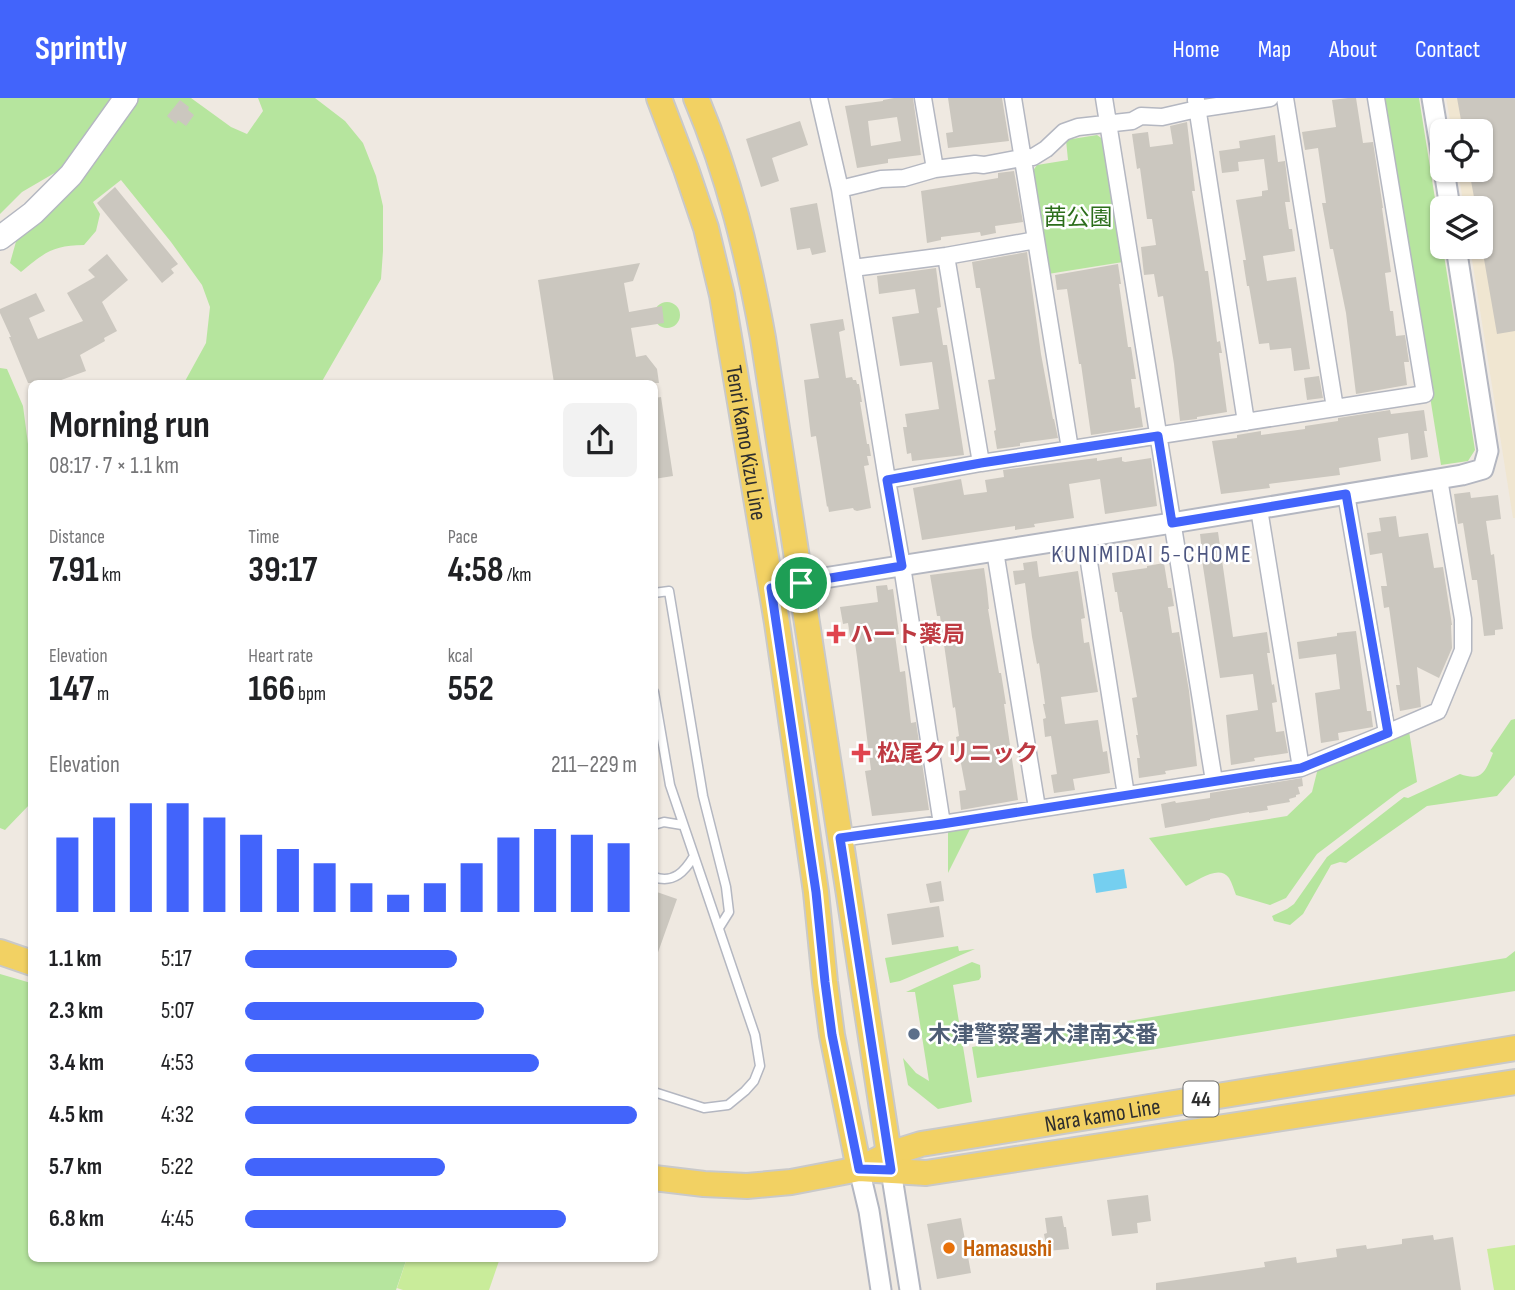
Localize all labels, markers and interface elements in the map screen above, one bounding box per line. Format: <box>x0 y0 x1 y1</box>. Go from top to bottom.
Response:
text: Sprintly <box>35 29 127 69</box>
text: Home <box>1172 35 1220 64</box>
text: Map <box>1258 35 1291 64</box>
text: About <box>1329 35 1377 64</box>
text: Contact <box>1415 35 1480 64</box>
map controls <box>1430 119 1493 259</box>
button: locate <box>1430 119 1493 182</box>
button: layers <box>1430 196 1493 259</box>
park label: 茜公園 <box>1044 204 1113 232</box>
street label: Tenri Kamo Kizu Line <box>719 363 773 523</box>
text: Morning run <box>49 403 210 448</box>
button: share <box>563 403 637 477</box>
text: 08:17 · 7 × 1.1 km <box>49 452 179 480</box>
text: Distance <box>49 526 105 549</box>
text: Time <box>248 526 279 549</box>
text: Pace <box>448 526 478 549</box>
district label: KUNIMIDAI 5-CHOME <box>1051 540 1253 569</box>
text: 7.91 <box>49 549 99 592</box>
text: 39:17 <box>248 549 317 592</box>
text: 4:58 <box>448 549 504 592</box>
pin <box>771 553 831 613</box>
text: km <box>99 564 121 587</box>
text: /km <box>504 564 531 587</box>
icon: arrive <box>782 564 820 602</box>
place label: ハート薬局 <box>850 621 965 649</box>
marker: ハート薬局 <box>828 626 844 642</box>
text: Elevation <box>49 645 108 668</box>
text: Heart rate <box>248 645 313 668</box>
text: kcal <box>448 645 473 668</box>
text: 147 <box>49 668 94 711</box>
text: 166 <box>248 668 295 711</box>
text: 552 <box>448 668 494 711</box>
text: m <box>94 683 109 706</box>
text: bpm <box>295 683 326 706</box>
place label: 松尾クリニック <box>877 740 1038 768</box>
marker: 松尾クリニック <box>851 743 871 763</box>
text: Elevation <box>49 751 120 779</box>
text: 211–229 m <box>551 751 637 779</box>
text: 1.1 km <box>49 945 102 973</box>
text: 5:17 <box>161 945 192 973</box>
text: 2.3 km <box>49 997 103 1025</box>
text: 5:07 <box>161 997 194 1025</box>
place label: 木津警察署木津南交番 <box>928 1021 1158 1049</box>
marker: 木津警察署木津南交番 <box>906 1026 922 1042</box>
text: 3.4 km <box>49 1049 104 1077</box>
text: 4:53 <box>161 1049 194 1077</box>
road number: 44 <box>1184 1082 1218 1116</box>
street label: Nara kamo Line <box>1043 1093 1163 1139</box>
text: 4.5 km <box>49 1101 104 1129</box>
text: 4:32 <box>161 1101 194 1129</box>
text: 5.7 km <box>49 1153 102 1181</box>
text: 5:22 <box>161 1153 194 1181</box>
text: 6.8 km <box>49 1205 104 1233</box>
text: 4:45 <box>161 1205 194 1233</box>
place label: Hamasushi <box>963 1235 1052 1263</box>
marker: Hamasushi <box>941 1240 957 1256</box>

